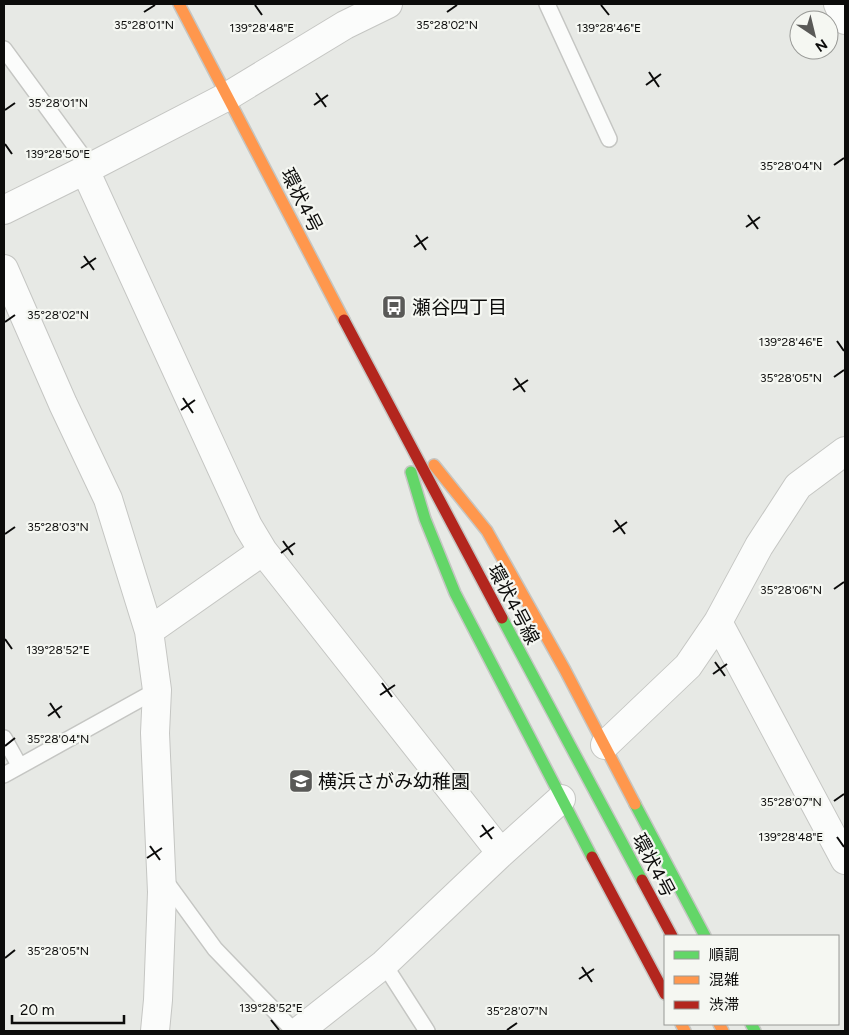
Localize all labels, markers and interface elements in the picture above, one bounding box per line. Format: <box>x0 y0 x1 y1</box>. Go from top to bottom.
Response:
north arrow <box>789 10 839 60</box>
text: 35°28'01"N <box>114 18 174 32</box>
text: 35°28'02"N <box>416 18 478 32</box>
text: 139°28'48"E <box>230 21 294 35</box>
text: 139°28'46"E <box>577 21 641 35</box>
text: N <box>812 35 830 55</box>
text: 35°28'01"N <box>28 96 88 110</box>
text: 139°28'50"E <box>26 147 90 161</box>
text: 35°28'04"N <box>760 159 822 173</box>
street label: 環状4号 <box>276 164 327 236</box>
bus stop icon: 瀬谷四丁目 <box>381 294 407 320</box>
place label: 瀬谷四丁目 <box>412 296 507 319</box>
text: 35°28'02"N <box>27 308 89 322</box>
text: 139°28'46"E <box>759 335 823 349</box>
text: 35°28'05"N <box>760 371 822 385</box>
text: 35°28'03"N <box>27 520 89 534</box>
street label: 環状4号線 <box>483 560 544 648</box>
text: 35°28'06"N <box>760 583 822 597</box>
text: 139°28'52"E <box>26 643 90 657</box>
text: 35°28'04"N <box>27 732 89 746</box>
school or university icon: 横浜さがみ幼稚園 <box>288 768 314 794</box>
place label: 横浜さがみ幼稚園 <box>318 770 470 793</box>
text: 35°28'07"N <box>760 795 822 809</box>
street label: 環状4号 <box>627 829 680 901</box>
text: 139°28'48"E <box>759 830 823 844</box>
legend <box>664 935 839 1025</box>
text: 35°28'05"N <box>27 944 89 958</box>
text: 順調 <box>709 946 739 964</box>
text: 混雑 <box>709 971 739 989</box>
scale bar <box>12 992 125 1024</box>
text: 渋滞 <box>709 996 739 1014</box>
text: 20 m <box>20 1001 54 1019</box>
text: 139°28'52"E <box>239 1001 303 1015</box>
text: 35°28'07"N <box>486 1004 548 1018</box>

